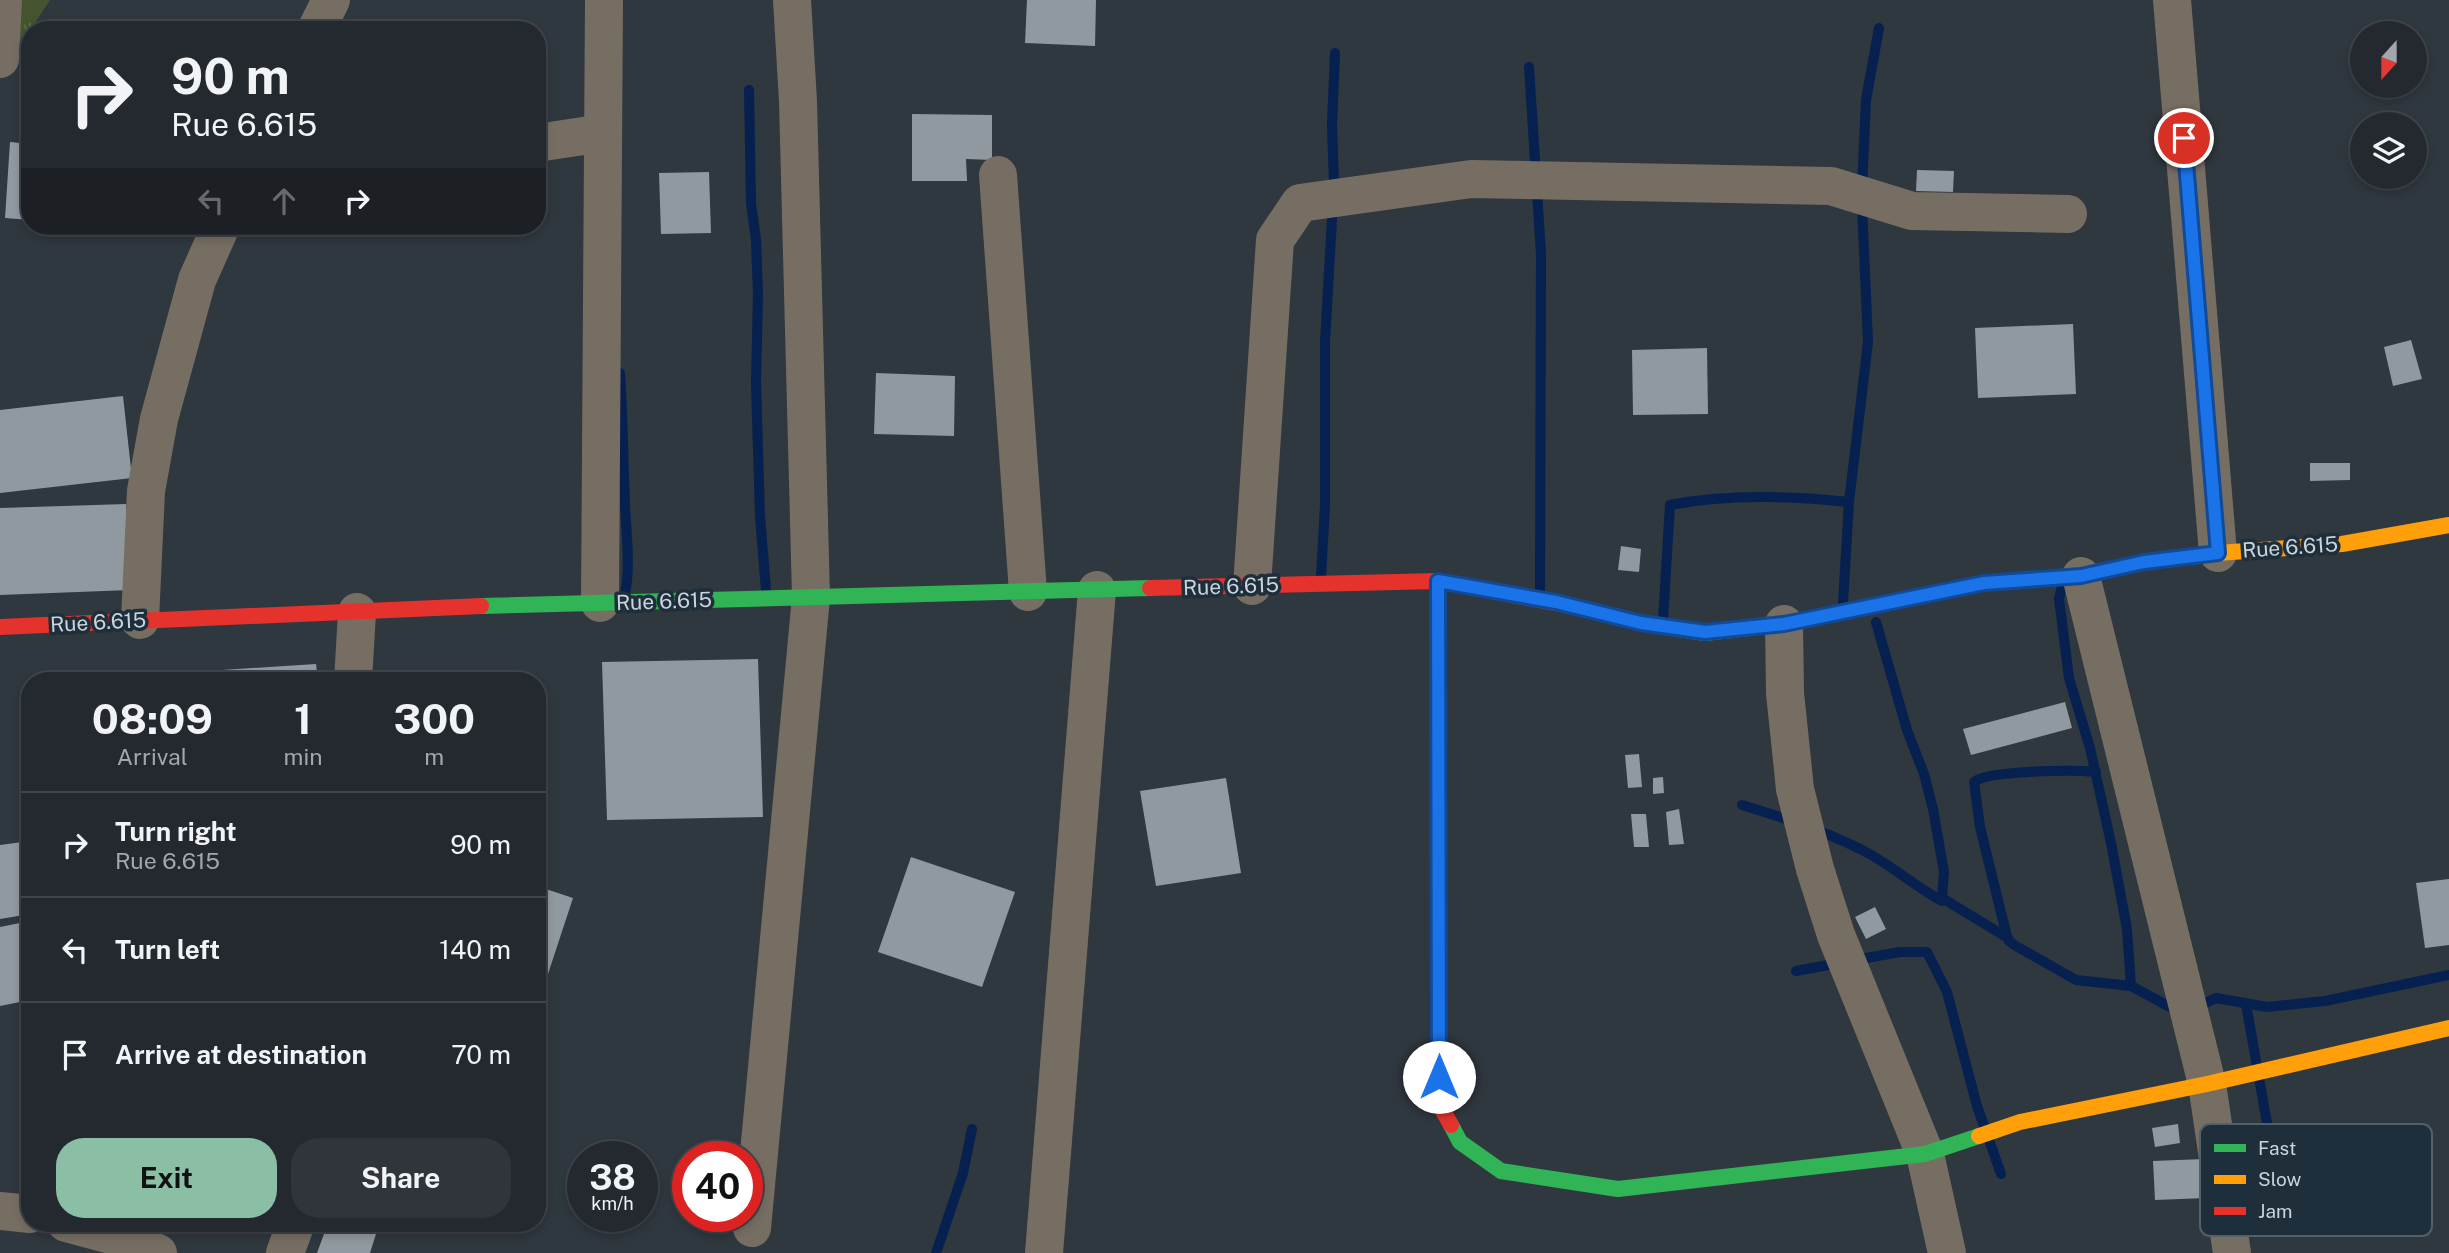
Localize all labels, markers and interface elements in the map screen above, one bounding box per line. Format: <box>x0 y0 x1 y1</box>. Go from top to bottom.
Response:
north arrow <box>2350 21 2427 98</box>
map controls <box>2350 21 2427 189</box>
text: 90 m <box>171 47 290 105</box>
icon: right <box>56 49 147 140</box>
text: Rue 6.615 <box>171 106 317 143</box>
pin <box>2154 108 2214 168</box>
button: layers <box>2350 112 2427 189</box>
icon: arrive <box>2165 119 2203 157</box>
icon: left <box>192 182 230 220</box>
icon: ahead <box>265 182 303 220</box>
icon: right <box>338 182 376 220</box>
street label: Rue 6.615 <box>2241 531 2339 563</box>
street label: Rue 6.615 <box>1183 572 1279 600</box>
street label: Rue 6.615 <box>616 587 712 615</box>
street label: Rue 6.615 <box>49 607 147 637</box>
text: 08:09 <box>92 694 213 743</box>
text: 1 <box>294 694 312 743</box>
text: 300 <box>393 694 475 743</box>
text: Arrival <box>117 743 188 770</box>
text: min <box>284 743 323 770</box>
text: m <box>424 743 444 770</box>
text: Turn right <box>115 816 237 847</box>
icon: right <box>56 826 94 864</box>
text: 90 m <box>450 829 511 860</box>
text: Rue 6.615 <box>115 847 220 874</box>
icon: left <box>56 931 94 969</box>
text: Turn left <box>115 934 220 965</box>
text: 140 m <box>439 934 511 965</box>
icon: arrive <box>56 1036 94 1074</box>
text: Arrive at destination <box>115 1039 367 1070</box>
text: 70 m <box>451 1039 511 1070</box>
position arrow <box>1402 1040 1476 1114</box>
legend <box>2200 1124 2432 1236</box>
text: Fast <box>2258 1137 2296 1159</box>
button: Exit <box>56 1138 277 1218</box>
button: Share <box>291 1138 511 1218</box>
speed limit sign: 40 <box>672 1141 763 1232</box>
text: 38 <box>589 1157 636 1198</box>
text: Slow <box>2258 1168 2302 1190</box>
text: km/h <box>591 1193 634 1214</box>
text: Jam <box>2258 1200 2292 1222</box>

